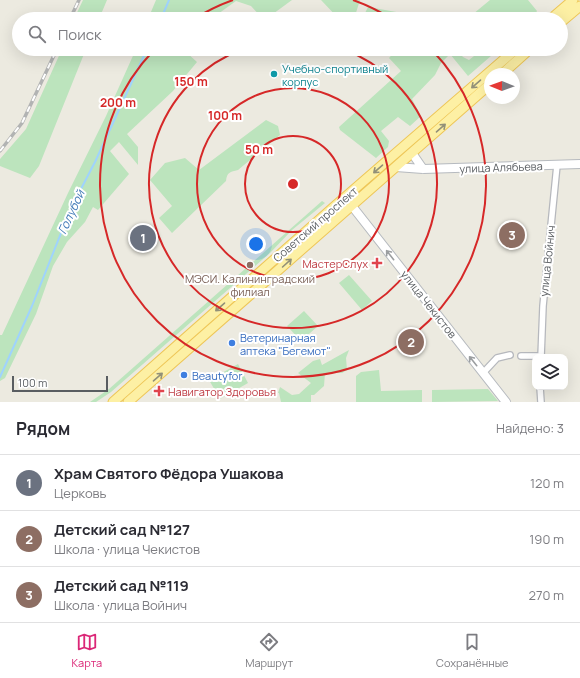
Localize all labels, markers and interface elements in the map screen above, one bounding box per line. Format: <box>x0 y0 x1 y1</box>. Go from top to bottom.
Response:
search box <box>12 12 568 56</box>
icon: search <box>26 23 48 45</box>
text: Поиск <box>58 24 102 45</box>
place label: Учебно-спортивный корпус <box>282 61 388 89</box>
north arrow <box>484 68 520 104</box>
marker: Учебно-спортивный корпус <box>269 69 279 79</box>
text: 150 m <box>174 73 208 90</box>
one-way arrow <box>471 79 481 88</box>
text: 200 m <box>100 94 136 111</box>
text: 100 m <box>208 107 242 124</box>
one-way arrow <box>436 123 446 132</box>
text: 50 m <box>245 141 273 158</box>
street label: улица Алябьева <box>459 158 543 176</box>
one-way arrow <box>372 164 383 173</box>
centre of rings <box>286 177 300 191</box>
street label: Советский проспект <box>270 183 361 265</box>
water label: Голубой <box>53 186 89 237</box>
pin: 3 <box>499 220 525 250</box>
pin: 1 <box>130 223 156 253</box>
street label: улица Войнич <box>536 225 558 297</box>
your location <box>246 234 266 254</box>
one-way arrow <box>385 249 394 260</box>
place label: МастерСлух <box>302 256 368 271</box>
marker: МастерСлух <box>371 257 383 269</box>
one-way arrow <box>282 259 292 268</box>
marker: МЭСИ. Калининградский филиал <box>245 260 255 270</box>
street label: улица Чекистов <box>398 267 460 341</box>
place label: МЭСИ. Калининградский филиал <box>185 271 315 299</box>
one-way arrow <box>215 302 225 312</box>
pin: 2 <box>398 327 424 357</box>
place label: Ветеринарная аптека "Бегемот" <box>240 330 331 358</box>
marker: Ветеринарная аптека "Бегемот" <box>227 338 237 348</box>
map controls <box>532 354 568 390</box>
button: layers <box>532 354 568 390</box>
one-way arrow <box>469 355 478 366</box>
place label: Beautyfor <box>192 368 242 383</box>
marker: Beautyfor <box>179 370 189 380</box>
one-way arrow <box>152 372 163 381</box>
scale bar <box>12 374 108 393</box>
text: 100 m <box>18 375 47 390</box>
place label: Навигатор Здоровья <box>168 384 276 399</box>
marker: Навигатор Здоровья <box>153 385 165 397</box>
text: Рядом <box>16 417 70 440</box>
text: Найдено: 3 <box>496 419 564 437</box>
text: Храм Святого Фёдора Ушакова <box>54 463 284 484</box>
text: 1 <box>26 474 32 492</box>
text: 120 m <box>530 474 564 492</box>
text: Церковь <box>54 484 107 502</box>
text: Детский сад №127 <box>54 519 190 540</box>
text: 2 <box>25 530 33 548</box>
text: 190 m <box>529 530 564 548</box>
text: Школа · улица Чекистов <box>54 540 200 558</box>
text: Детский сад №119 <box>54 575 189 596</box>
text: 3 <box>25 586 33 604</box>
text: 270 m <box>529 586 564 604</box>
text: Школа · улица Войнич <box>54 596 187 614</box>
tab: Карта <box>72 631 102 670</box>
tab: Маршрут <box>245 631 293 670</box>
tab: Сохранённые <box>436 631 508 670</box>

